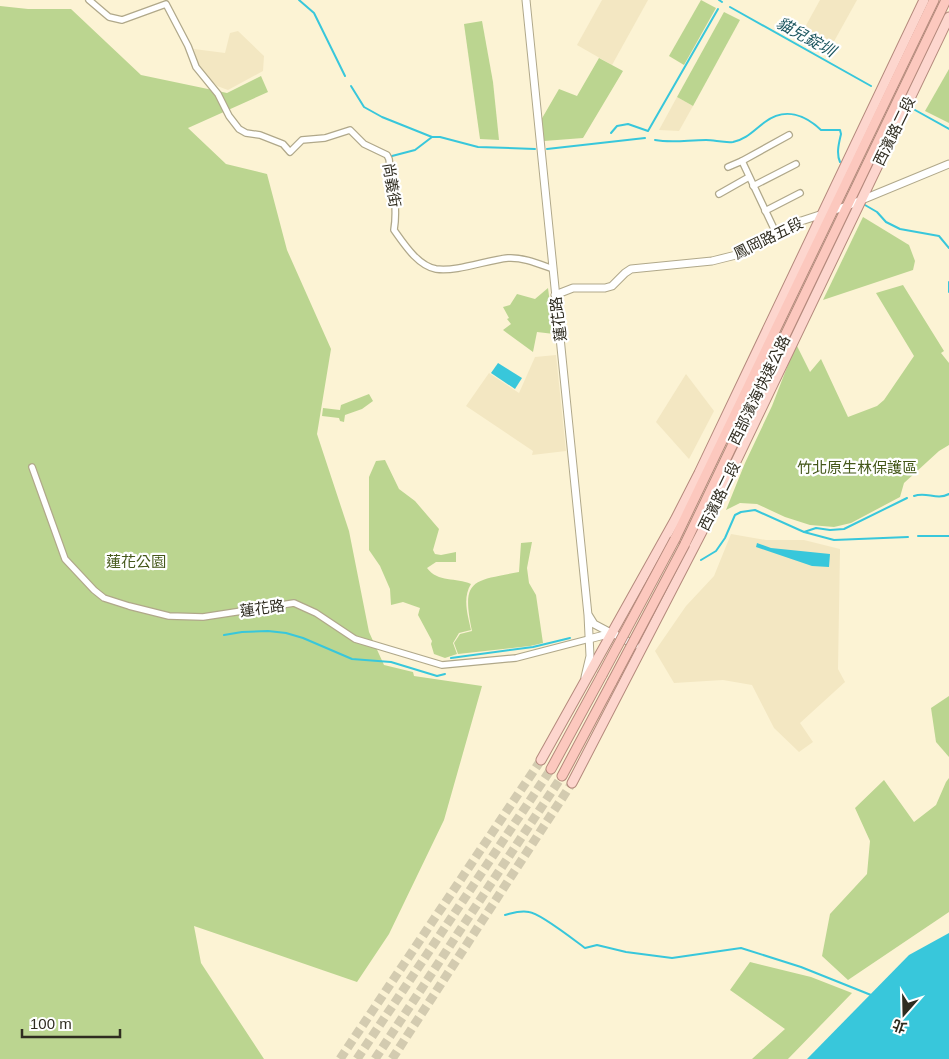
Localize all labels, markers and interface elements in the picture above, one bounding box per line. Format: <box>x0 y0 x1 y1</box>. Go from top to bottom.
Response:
water label: 貓兒錠圳 <box>774 14 840 61</box>
street label: 西濱路二段 <box>870 94 918 168</box>
street label: 尚義街 <box>380 161 404 209</box>
street label: 鳳岡路五段 <box>731 214 805 262</box>
street label: 蓮花路 <box>547 296 569 342</box>
street label: 西部濱海快速公路 <box>725 332 793 448</box>
street label: 西濱路二段 <box>695 459 743 533</box>
park label: 竹北原生林保護區 <box>797 459 917 476</box>
park label: 蓮花公園 <box>106 553 166 570</box>
street label: 蓮花路 <box>239 596 285 620</box>
north arrow <box>879 989 929 1039</box>
scale bar <box>22 1006 120 1038</box>
text: 100 m <box>30 1015 72 1032</box>
text: 北 <box>890 1016 909 1036</box>

